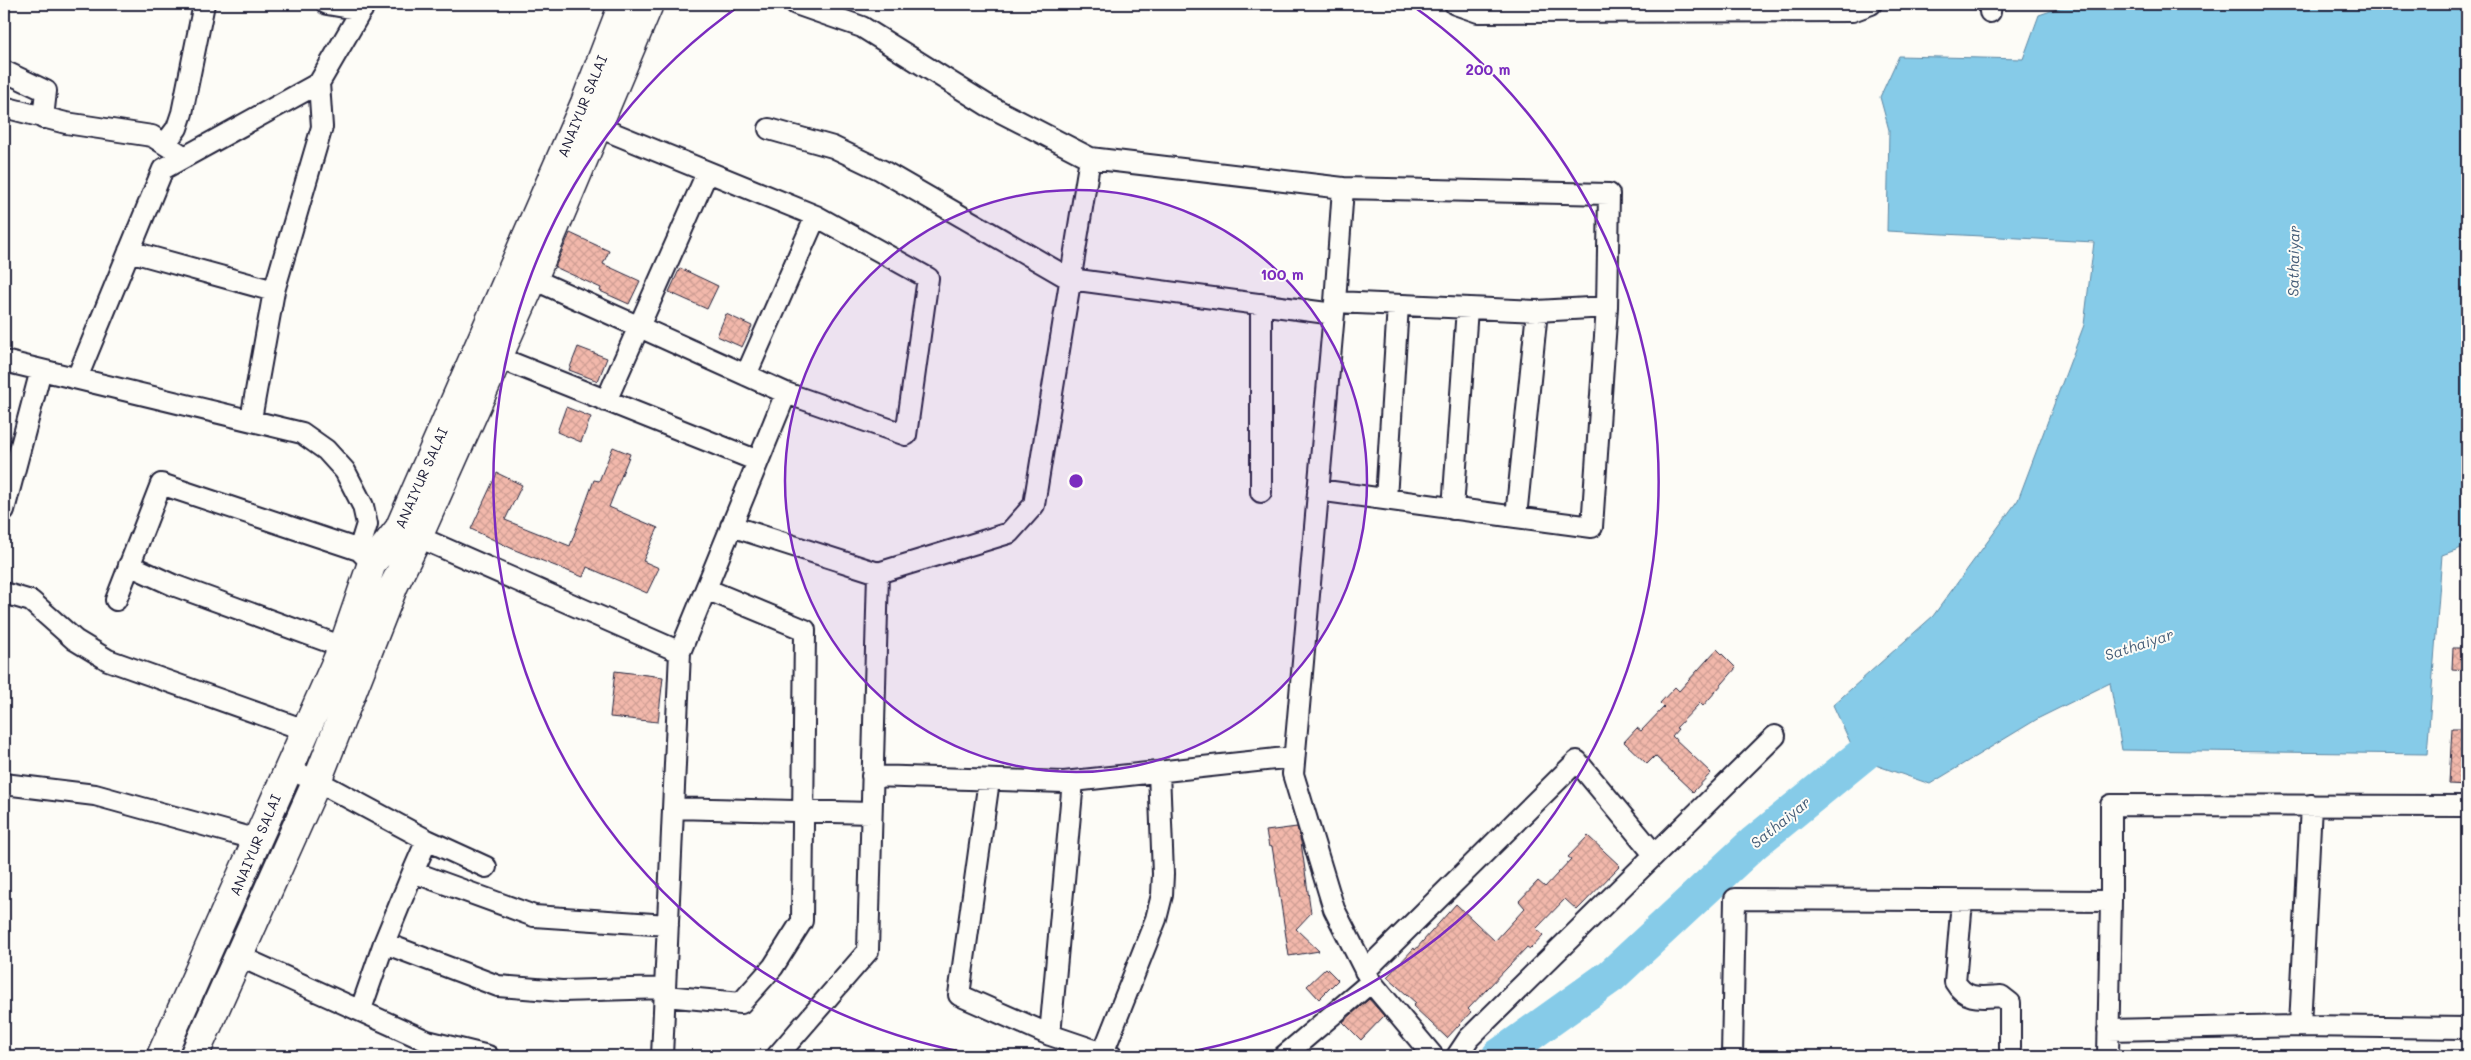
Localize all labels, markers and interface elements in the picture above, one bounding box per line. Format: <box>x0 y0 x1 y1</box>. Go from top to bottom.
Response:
street label: ANAIYUR SALAI <box>553 52 611 160</box>
text: 200 m <box>1466 59 1511 79</box>
water label: Sathaiyar <box>2282 225 2304 297</box>
text: 100 m <box>1260 264 1304 284</box>
street label: ANAIYUR SALAI <box>390 425 452 531</box>
centre of rings <box>1067 472 1085 490</box>
water label: Sathaiyar <box>2102 623 2177 665</box>
street label: ANAIYUR SALAI <box>225 791 285 899</box>
water label: Sathaiyar <box>1746 791 1814 852</box>

